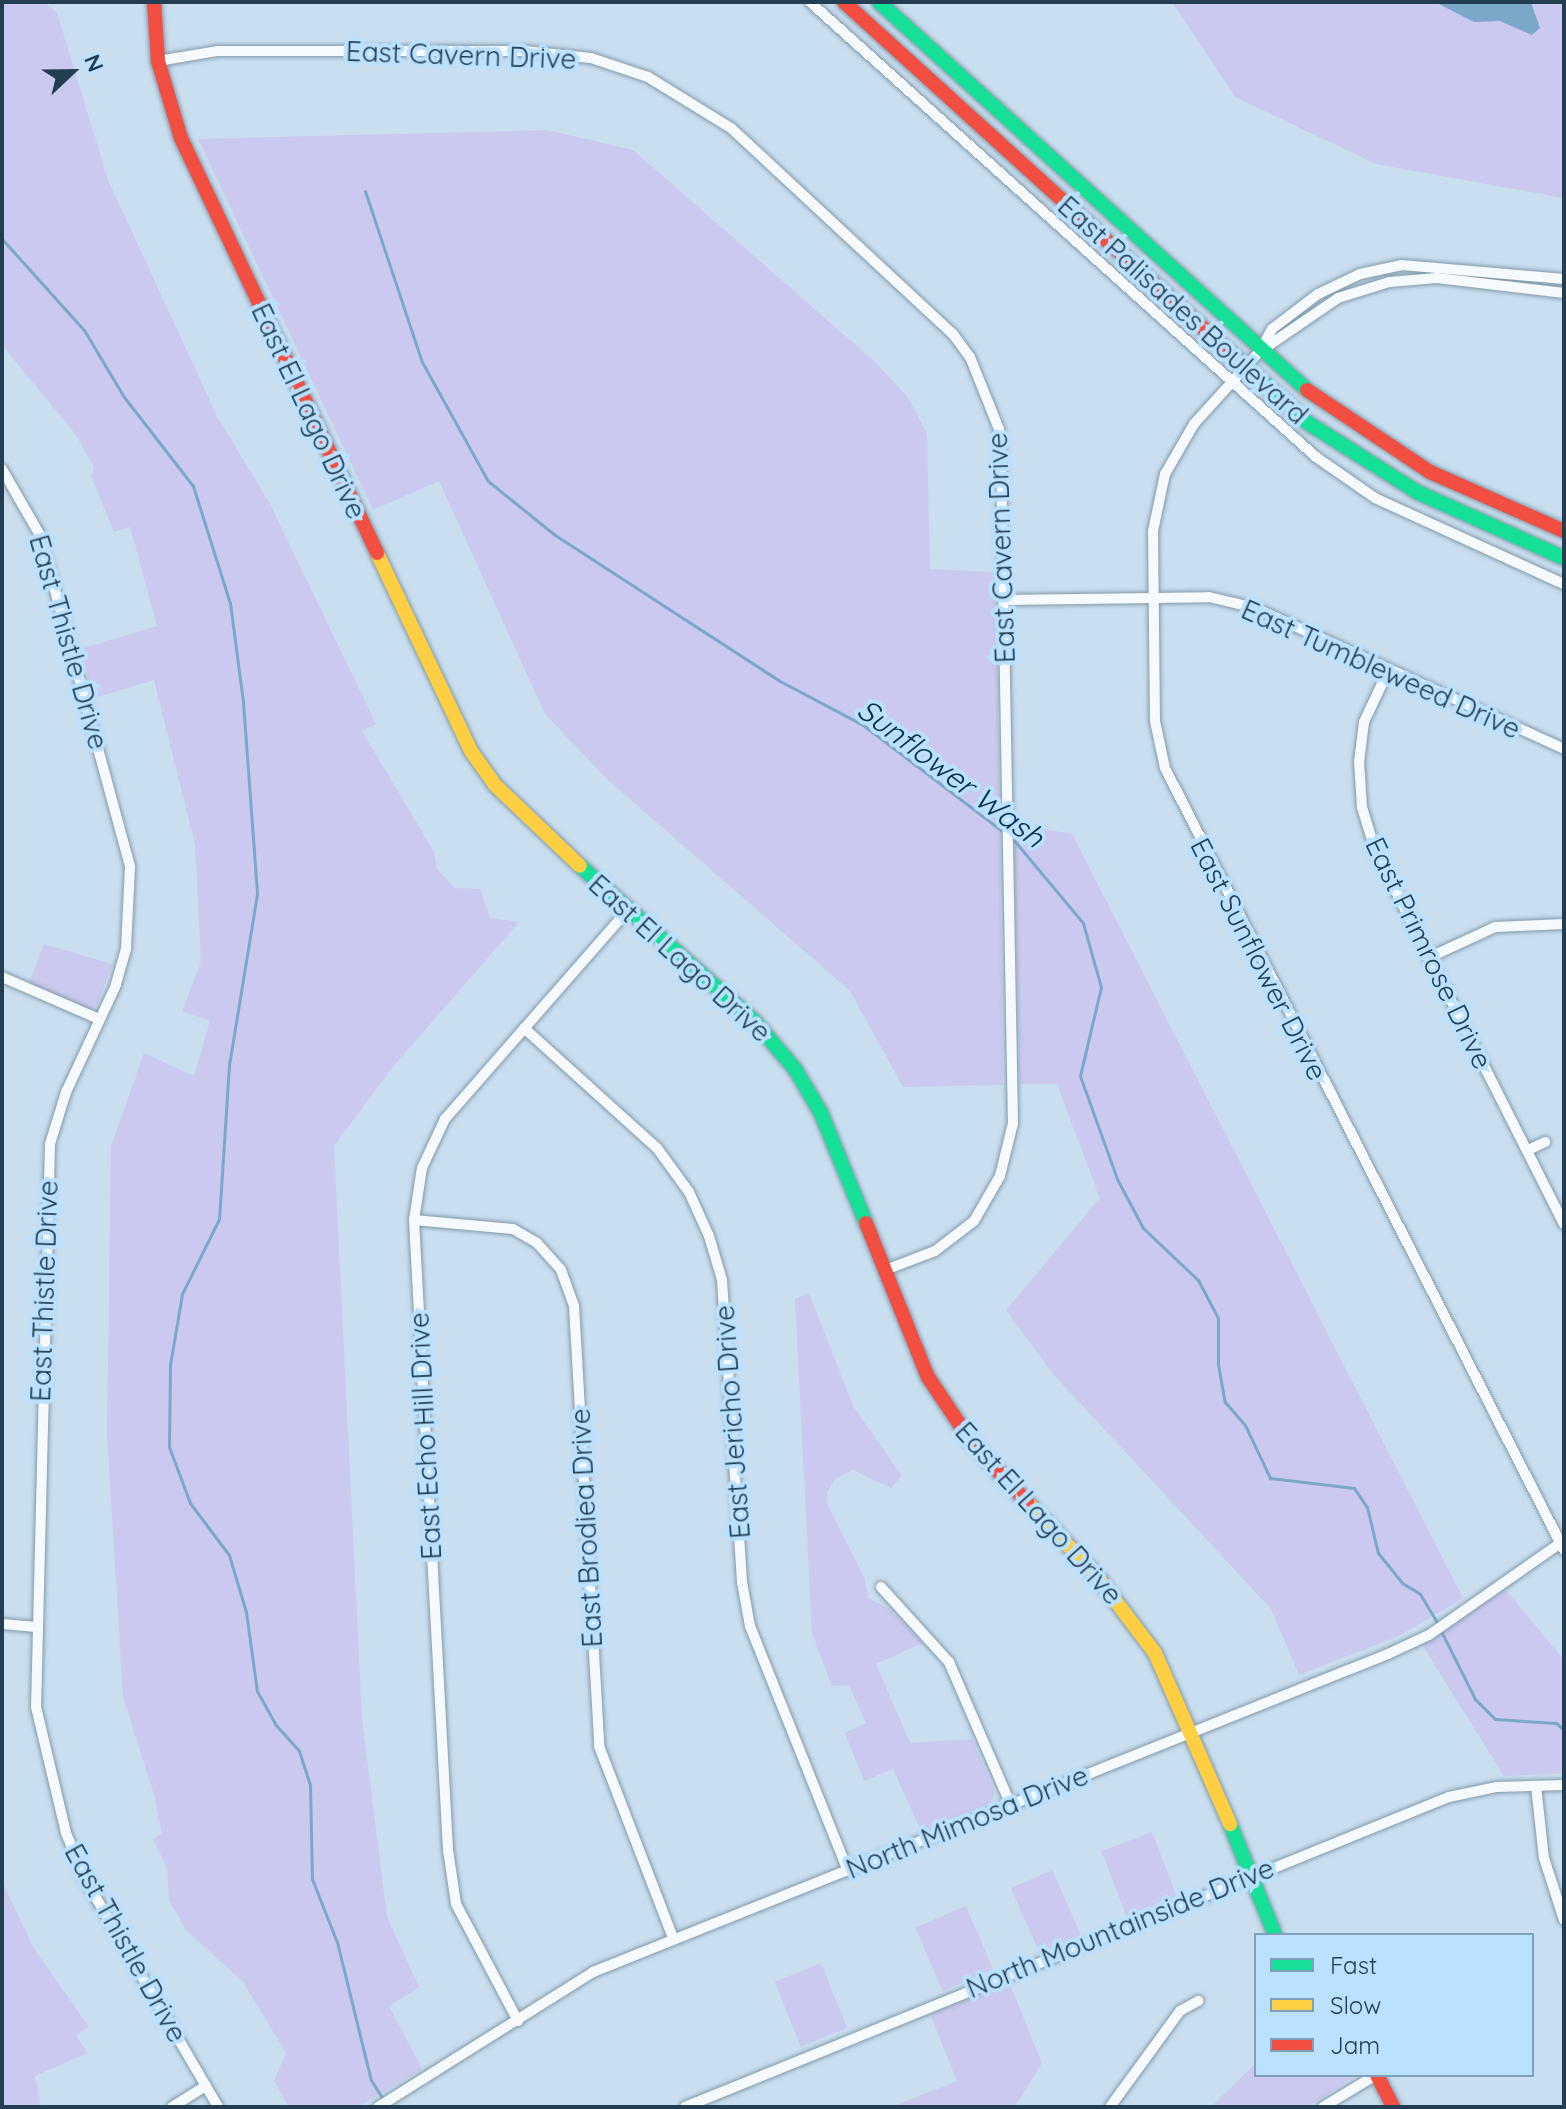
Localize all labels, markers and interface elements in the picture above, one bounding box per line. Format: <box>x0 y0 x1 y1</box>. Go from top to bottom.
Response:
north arrow <box>32 32 112 112</box>
street label: East Cavern Drive <box>345 34 577 76</box>
text: N <box>78 50 110 76</box>
street label: East Palisades Boulevard <box>1051 189 1315 431</box>
street label: East El Lago Drive <box>244 298 374 524</box>
street label: East Cavern Drive <box>980 432 1022 664</box>
street label: East Thistle Drive <box>22 531 116 753</box>
street label: East Tumbleweed Drive <box>1236 592 1526 746</box>
water label: Sunflower Wash <box>851 691 1051 855</box>
street label: East Sunflower Drive <box>1183 832 1335 1086</box>
street label: East Primrose Drive <box>1358 832 1500 1074</box>
street label: East El Lago Drive <box>582 867 778 1049</box>
street label: East Thistle Drive <box>23 1180 65 1402</box>
street label: East Jericho Drive <box>707 1304 757 1540</box>
street label: East Echo Hill Drive <box>402 1311 448 1561</box>
street label: East Brodiea Drive <box>563 1408 609 1648</box>
street label: East El Lago Drive <box>948 1415 1130 1611</box>
street label: North Mimosa Drive <box>841 1758 1093 1886</box>
street label: East Thistle Drive <box>58 1838 194 2048</box>
street label: North Mountainside Drive <box>961 1851 1279 2005</box>
legend <box>1254 1933 1534 2077</box>
text: Fast <box>1330 1950 1377 1980</box>
text: Slow <box>1330 1990 1381 2020</box>
text: Jam <box>1330 2030 1380 2060</box>

